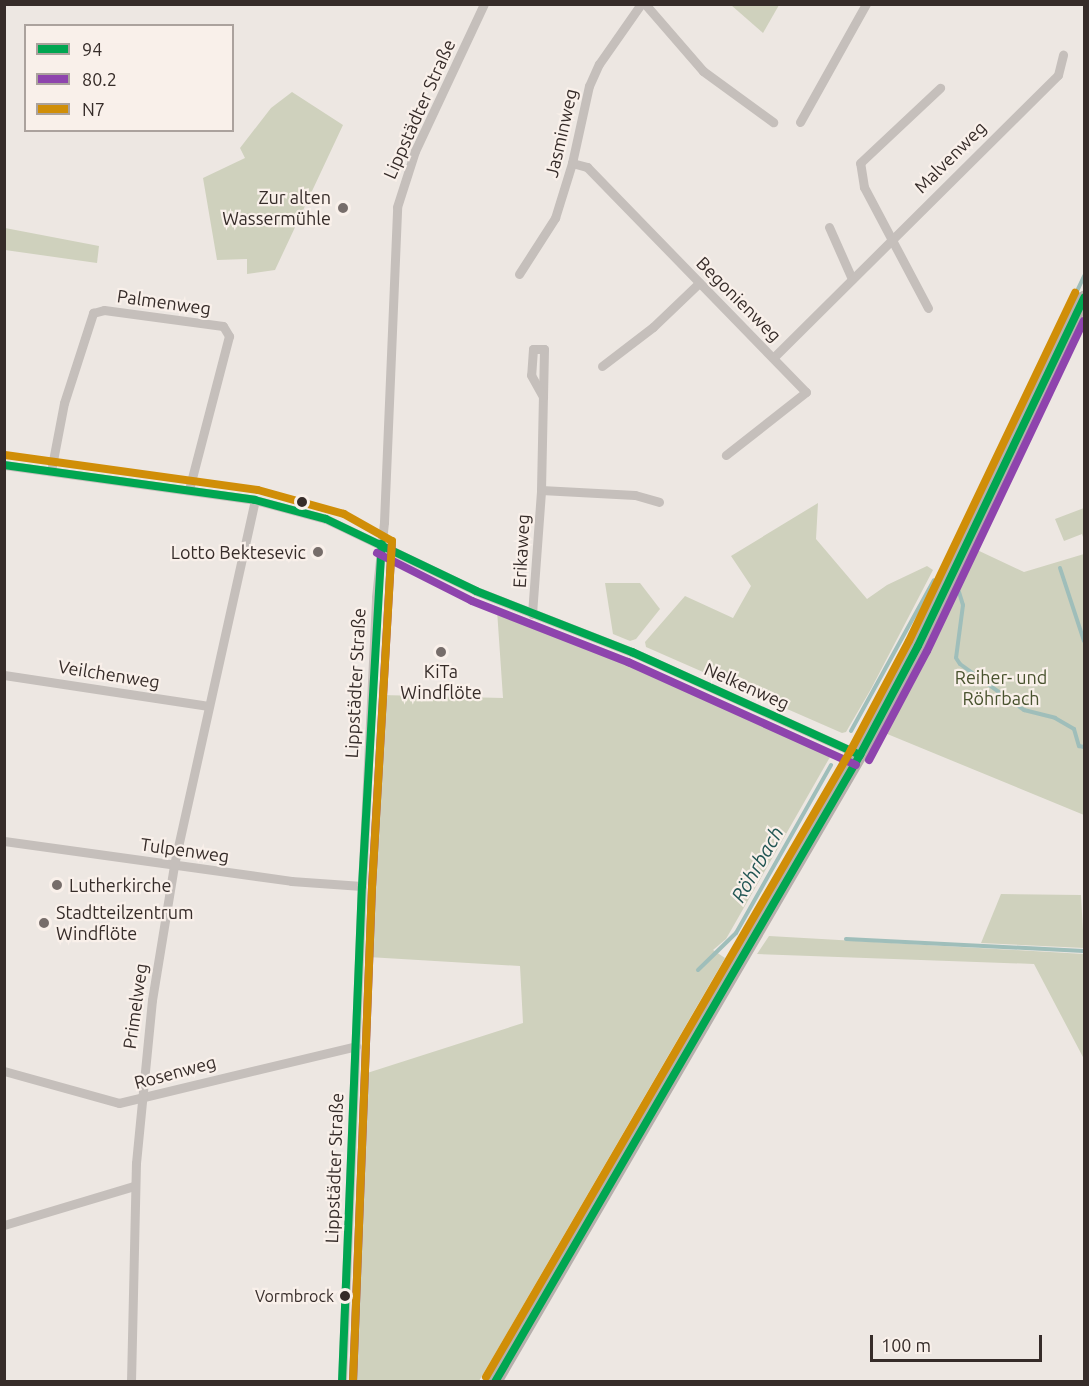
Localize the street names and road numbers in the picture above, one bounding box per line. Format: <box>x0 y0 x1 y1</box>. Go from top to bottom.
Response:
street label: Lippstädter Straße <box>379 36 459 182</box>
street label: Jasminweg <box>540 87 582 179</box>
street label: Malvenweg <box>910 117 990 197</box>
street label: Begonienweg <box>692 252 786 346</box>
street label: Palmenweg <box>116 285 212 319</box>
street label: Erikaweg <box>508 514 534 588</box>
street label: Lippstädter Straße <box>340 607 370 759</box>
street label: Veilchenweg <box>56 655 162 693</box>
street label: Nelkenweg <box>701 658 793 714</box>
street label: Tulpenweg <box>139 833 231 867</box>
street label: Primelweg <box>118 962 152 1050</box>
street label: Rosenweg <box>132 1051 218 1093</box>
street label: Lippstädter Straße <box>321 1092 347 1244</box>

